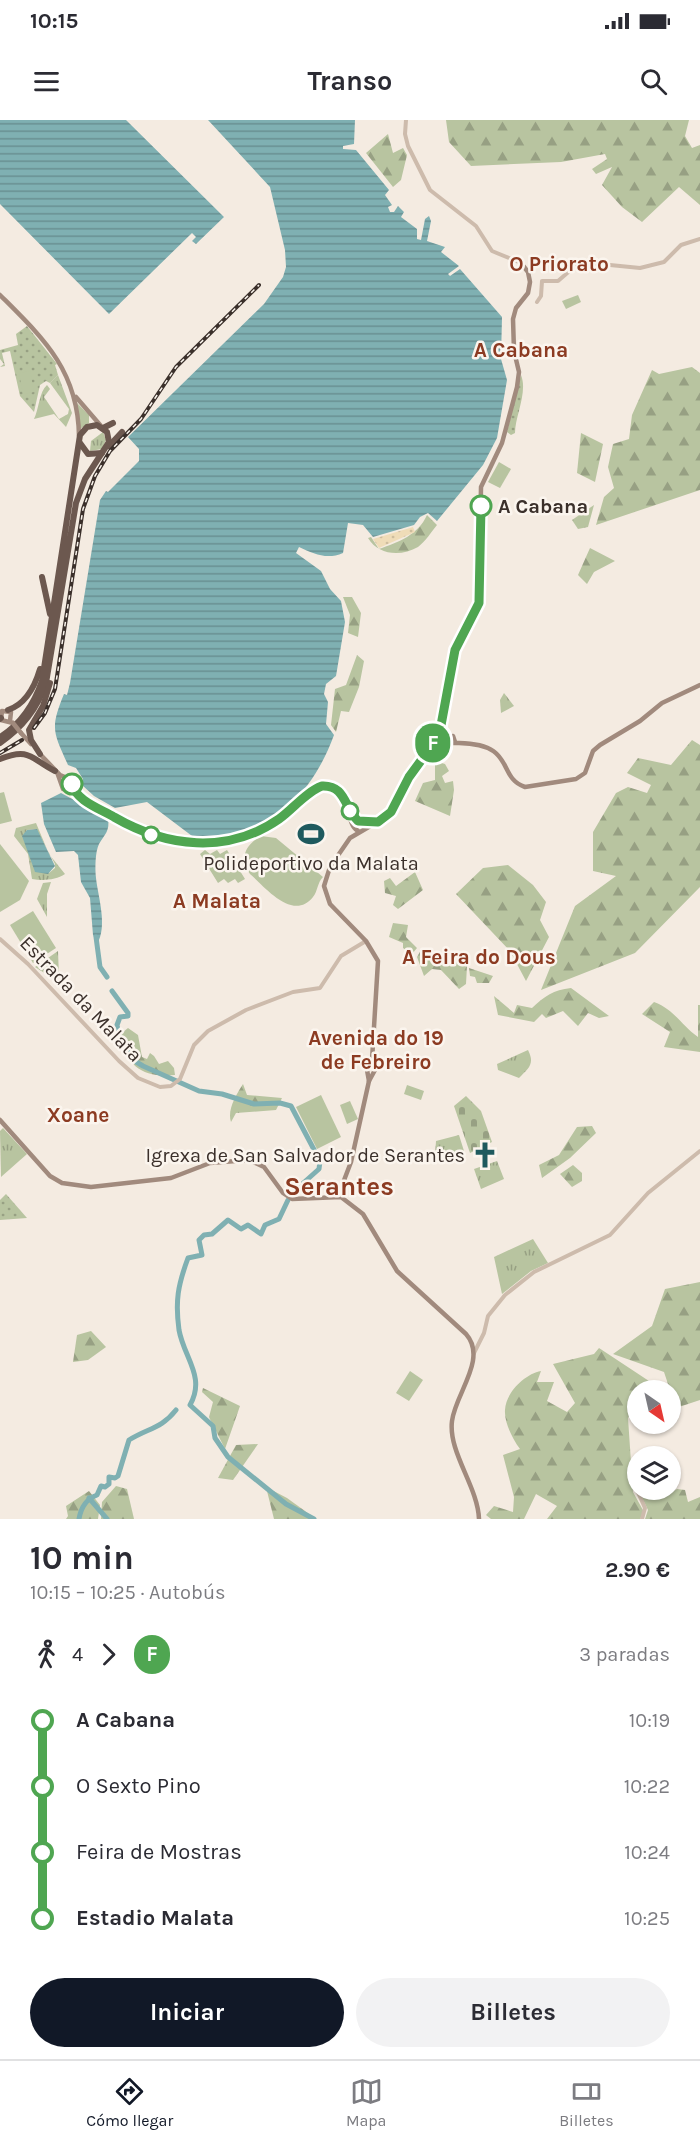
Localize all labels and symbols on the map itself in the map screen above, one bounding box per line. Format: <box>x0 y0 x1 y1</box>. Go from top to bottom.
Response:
district label: O Priorato <box>509 252 609 276</box>
district label: A Cabana <box>474 338 568 362</box>
marker: A Cabana <box>470 495 492 517</box>
place label: A Cabana <box>498 495 588 518</box>
line badge: F <box>414 724 452 762</box>
unlabelled marker <box>61 773 83 795</box>
unlabelled marker <box>341 802 359 820</box>
sports icon: Polideportivo da Malata <box>296 819 326 849</box>
unlabelled marker <box>142 826 160 844</box>
place label: Polideportivo da Malata <box>203 852 419 875</box>
district label: A Malata <box>173 889 261 913</box>
street label: Estrada da Malata <box>15 931 147 1067</box>
district label: A Feira do Dous <box>402 945 556 969</box>
district label: Avenida do 19 de Febreiro <box>308 1026 444 1074</box>
district label: Xoane <box>47 1103 109 1127</box>
church icon: Igrexa de San Salvador de Serantes <box>470 1140 500 1170</box>
place label: Igrexa de San Salvador de Serantes <box>145 1144 465 1167</box>
district label: Serantes <box>284 1171 394 1202</box>
north arrow <box>627 1380 681 1434</box>

